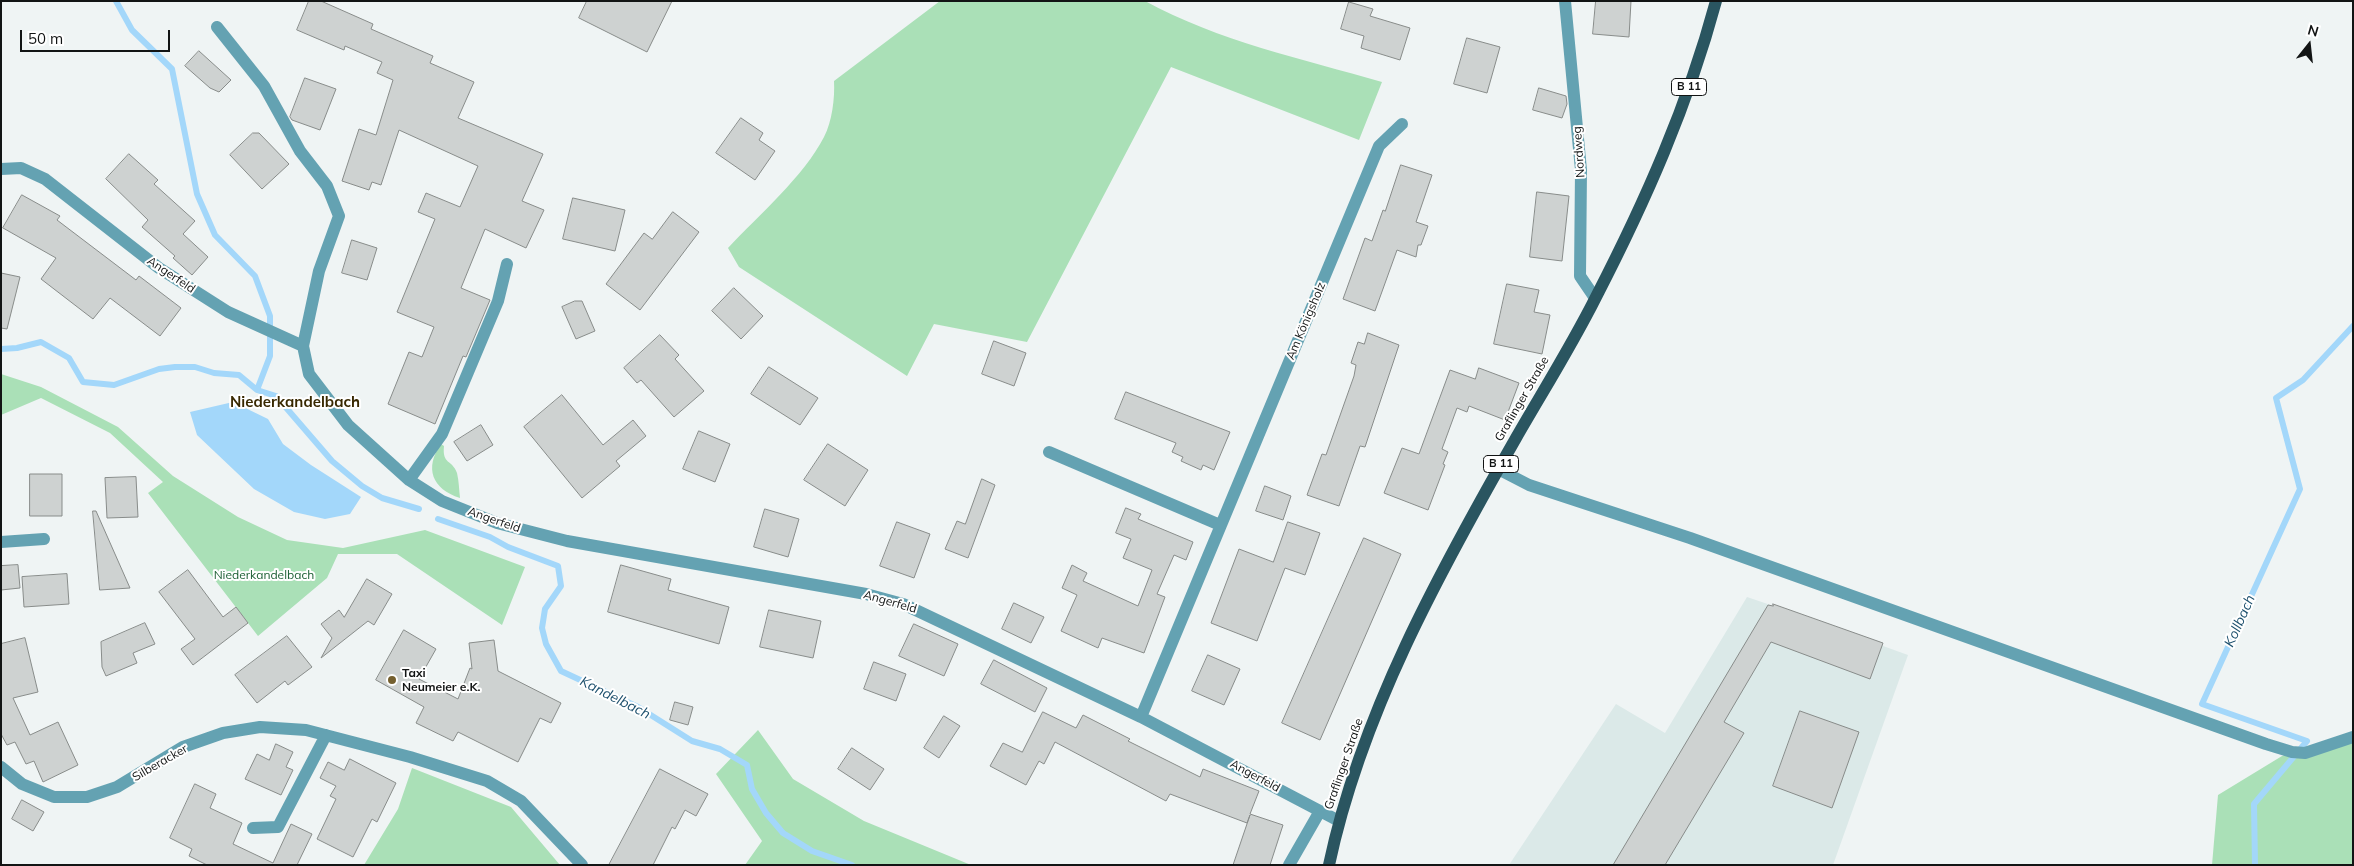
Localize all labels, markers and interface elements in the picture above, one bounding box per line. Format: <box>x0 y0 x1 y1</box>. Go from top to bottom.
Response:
scale bar <box>22 20 172 52</box>
north arrow <box>2284 20 2334 70</box>
text: N <box>2306 20 2321 41</box>
text: 50 m <box>28 29 63 48</box>
road number: B 11 <box>1672 78 1706 95</box>
street label: Nordweg <box>1570 126 1588 178</box>
street label: Angerfeld <box>144 254 198 296</box>
street label: Am Königsholz <box>1283 280 1329 362</box>
street label: Graflinger Straße <box>1492 354 1552 444</box>
district label: Niederkandelbach <box>230 393 360 411</box>
road number: B 11 <box>1484 456 1518 472</box>
street label: Angerfeld <box>466 504 522 536</box>
park label: Niederkandelbach <box>214 568 314 582</box>
street label: Angerfeld <box>862 588 918 616</box>
water label: Kollbach <box>2221 592 2259 650</box>
place label: Taxi Neumeier e.K. <box>402 666 481 694</box>
water label: Kandelbach <box>577 673 653 723</box>
marker: Taxi Neumeier e.K. <box>386 674 398 686</box>
street label: Graflinger Straße <box>1322 716 1366 812</box>
street label: Silberacker <box>130 741 190 785</box>
street label: Angerfeld <box>1227 757 1283 795</box>

